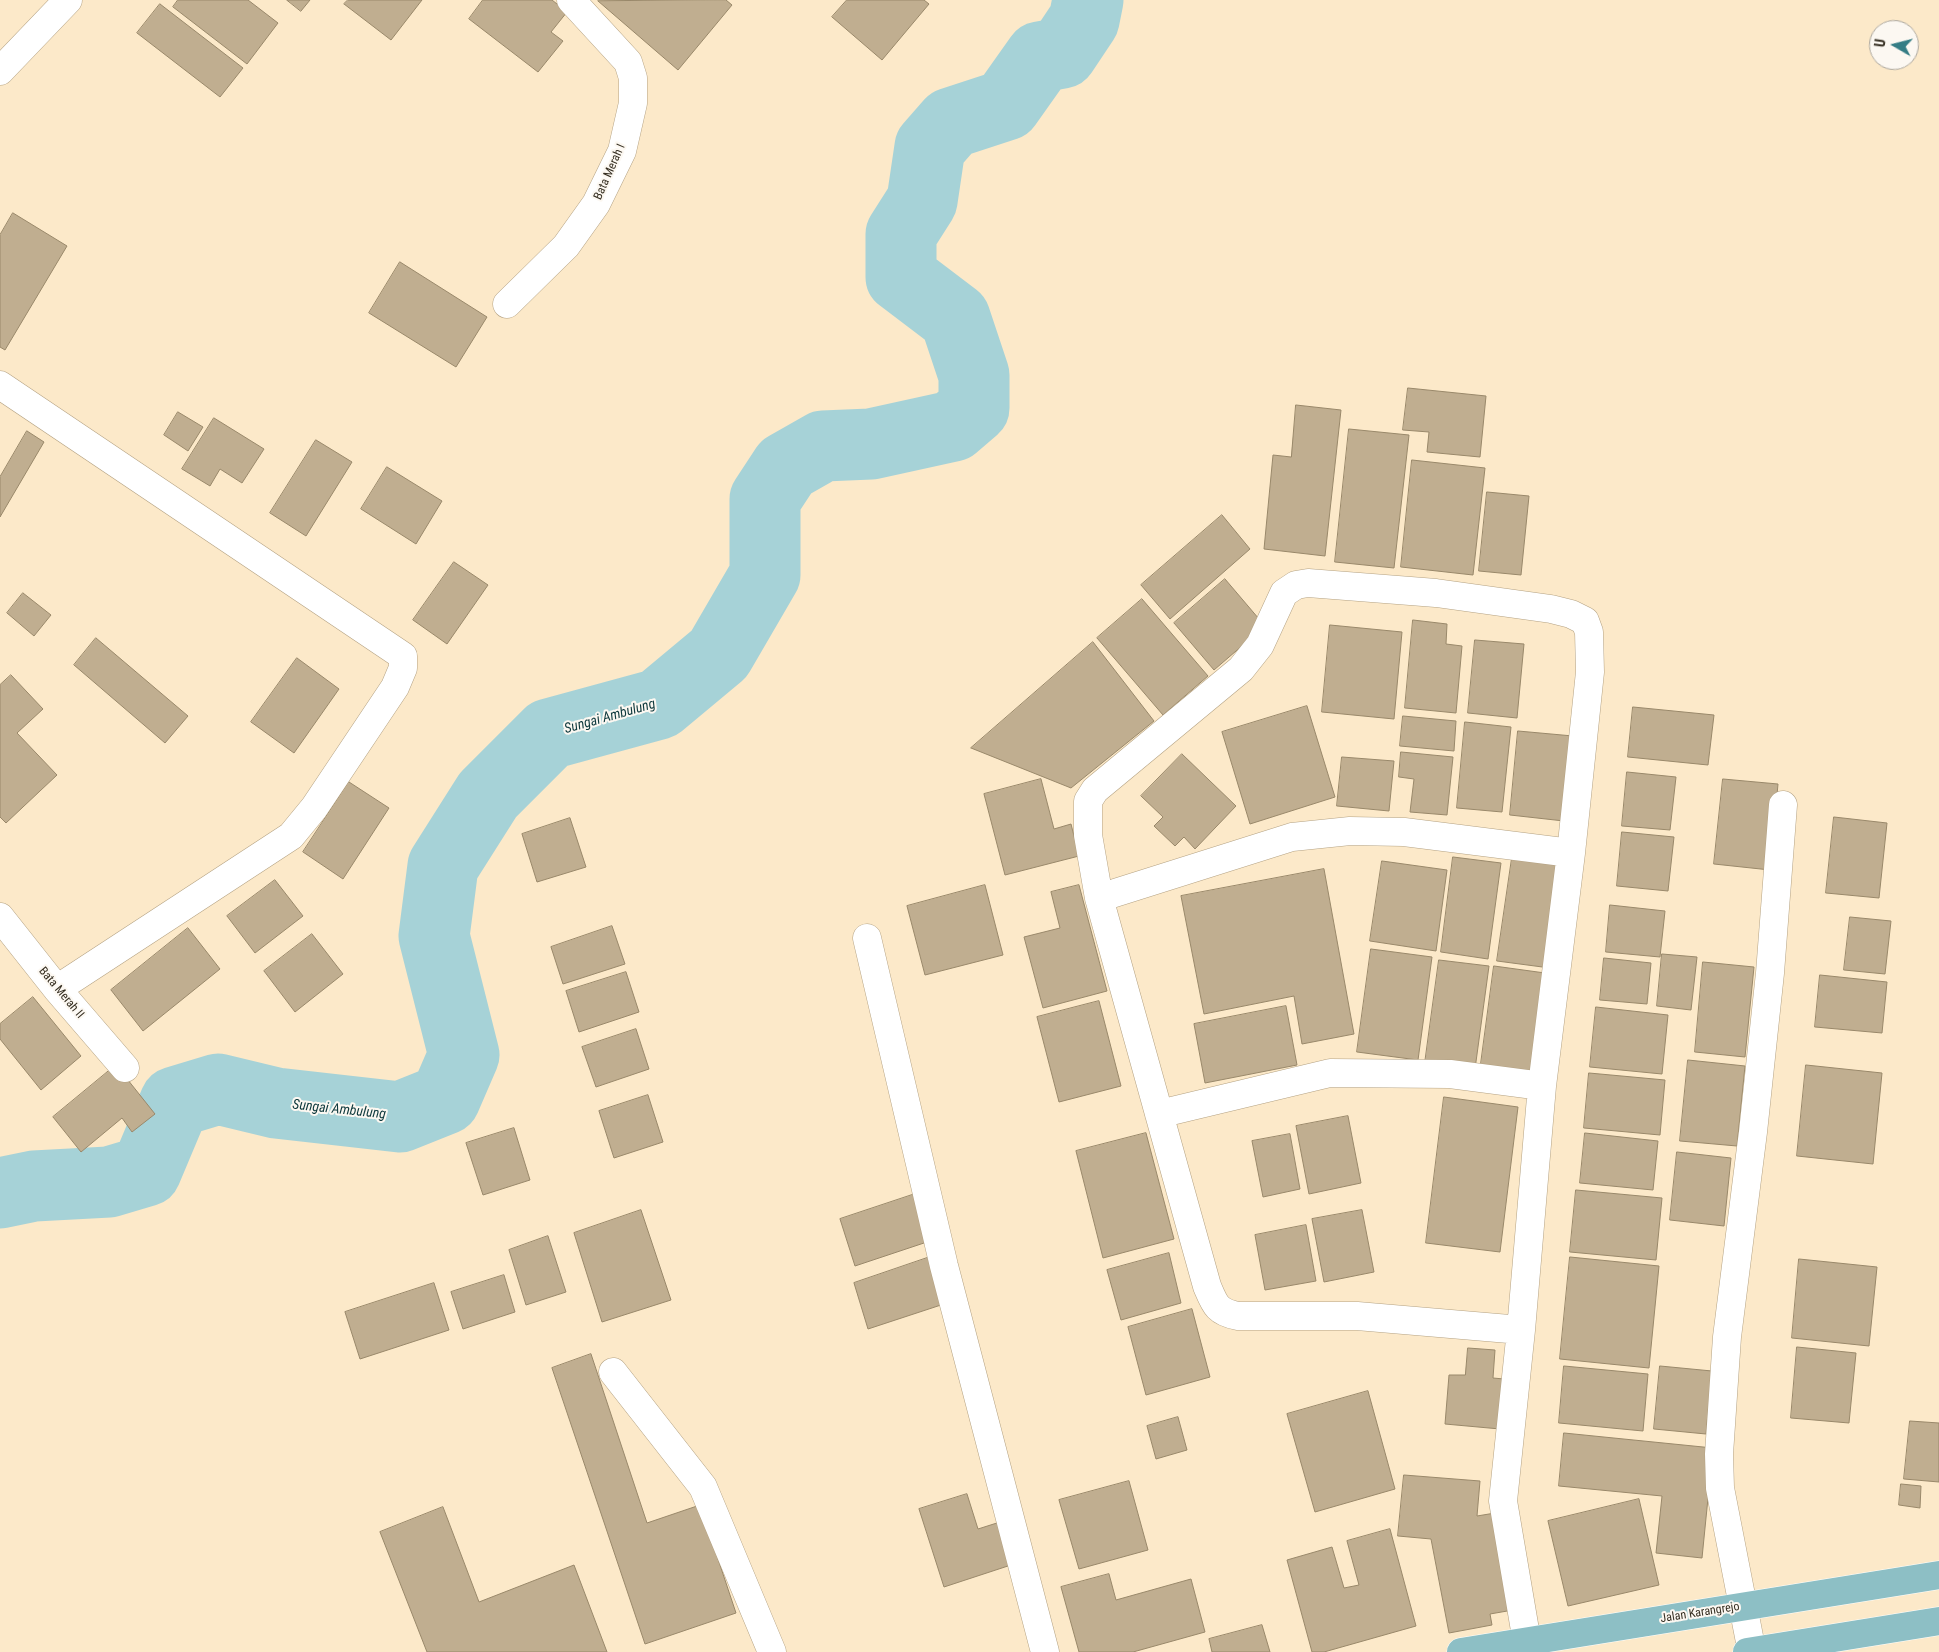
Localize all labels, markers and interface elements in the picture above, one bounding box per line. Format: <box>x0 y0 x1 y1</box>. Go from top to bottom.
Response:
north arrow <box>1869 20 1919 70</box>
text: U <box>1872 38 1889 48</box>
street label: Bata Merah I <box>591 142 629 202</box>
water label: Sungai Ambulung <box>563 696 657 738</box>
street label: Bata Merah II <box>35 964 87 1022</box>
water label: Sungai Ambulung <box>291 1097 387 1123</box>
street label: Jalan Karangrejo <box>1660 1600 1740 1626</box>

